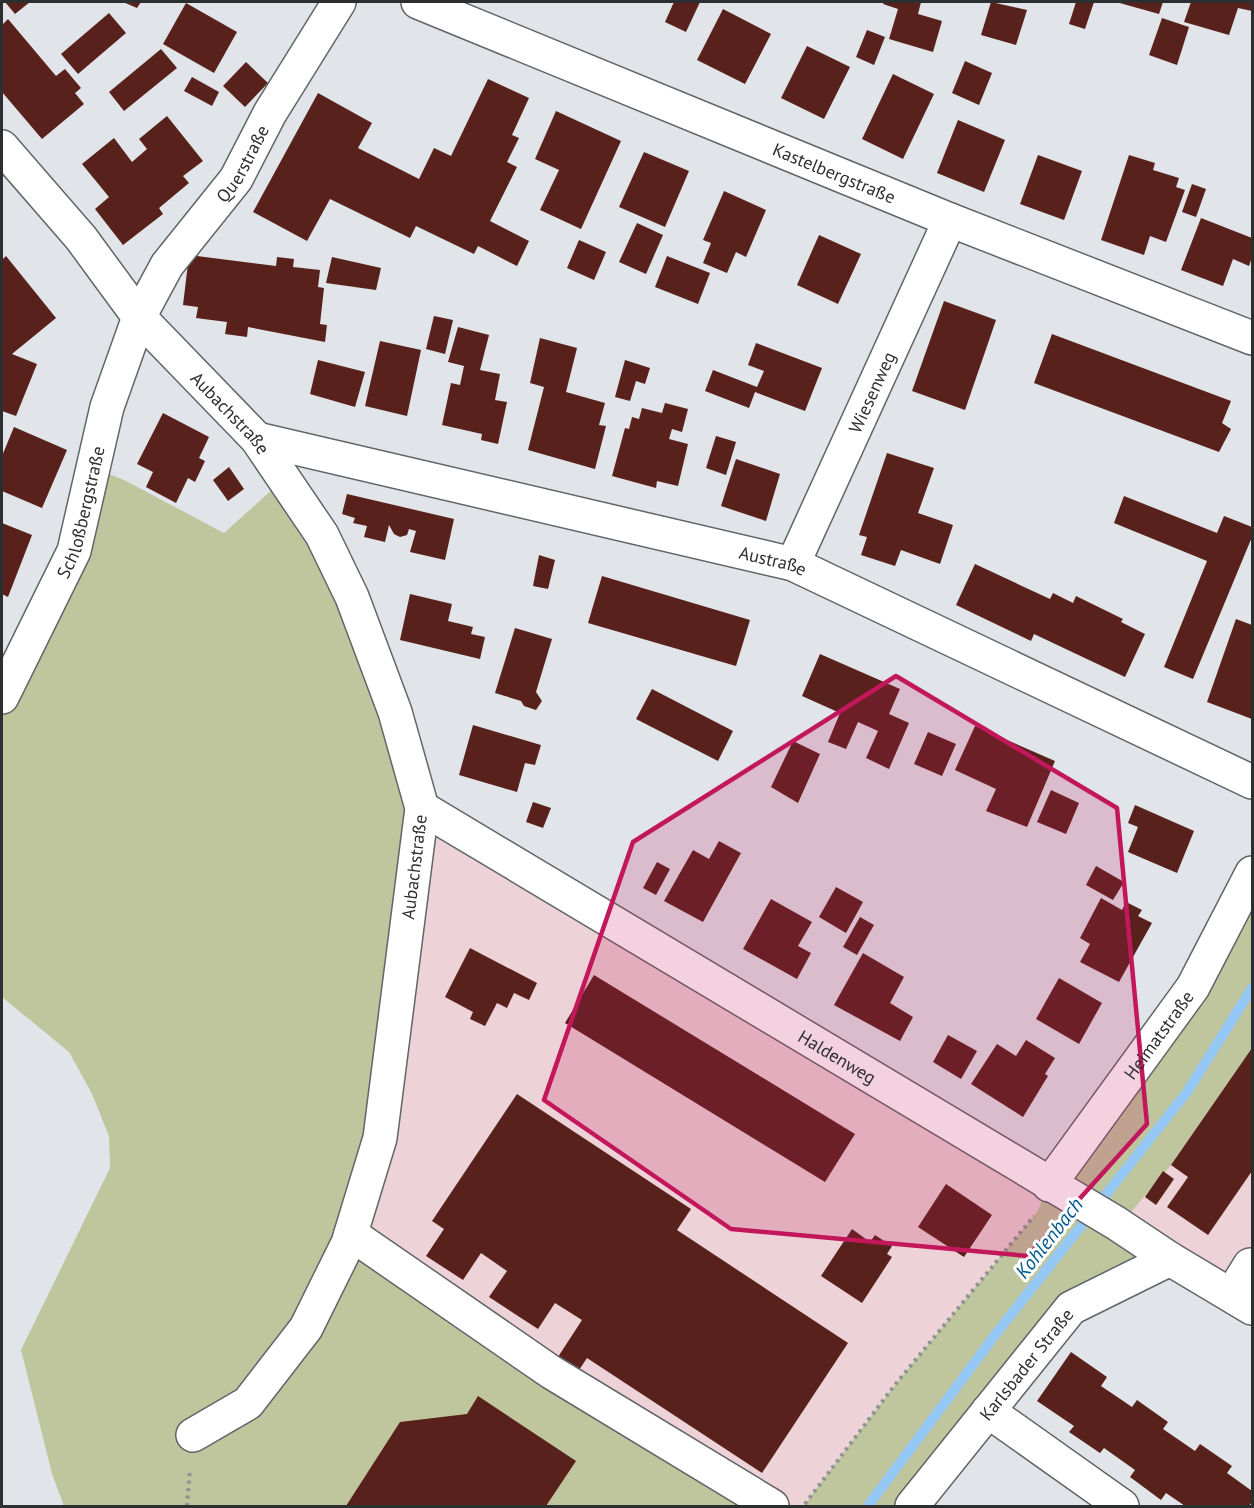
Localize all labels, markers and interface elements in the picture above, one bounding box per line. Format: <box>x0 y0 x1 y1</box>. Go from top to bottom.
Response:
street label: Querstraße <box>211 121 274 207</box>
street label: Kastelbergstraße <box>770 137 899 208</box>
street label: Wiesenweg <box>843 348 900 436</box>
street label: Aubachstraße <box>186 366 275 458</box>
street label: Schloßbergstraße <box>51 444 109 582</box>
street label: Austraße <box>737 540 811 580</box>
street label: Aubachstraße <box>396 813 432 921</box>
street label: Heimatstraße <box>1118 986 1198 1084</box>
street label: Haldenweg <box>794 1024 880 1089</box>
water label: Kohlenbach <box>1009 1192 1089 1284</box>
street label: Karlsbader Straße <box>974 1303 1078 1425</box>

